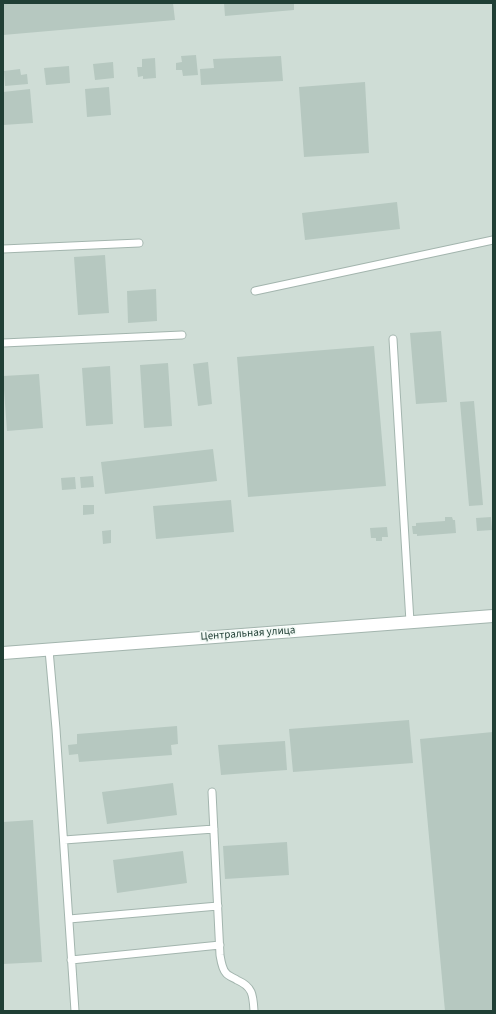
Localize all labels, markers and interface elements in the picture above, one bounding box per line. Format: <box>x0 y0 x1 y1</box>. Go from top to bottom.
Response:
street label: Центральная улица <box>200 624 296 644</box>

